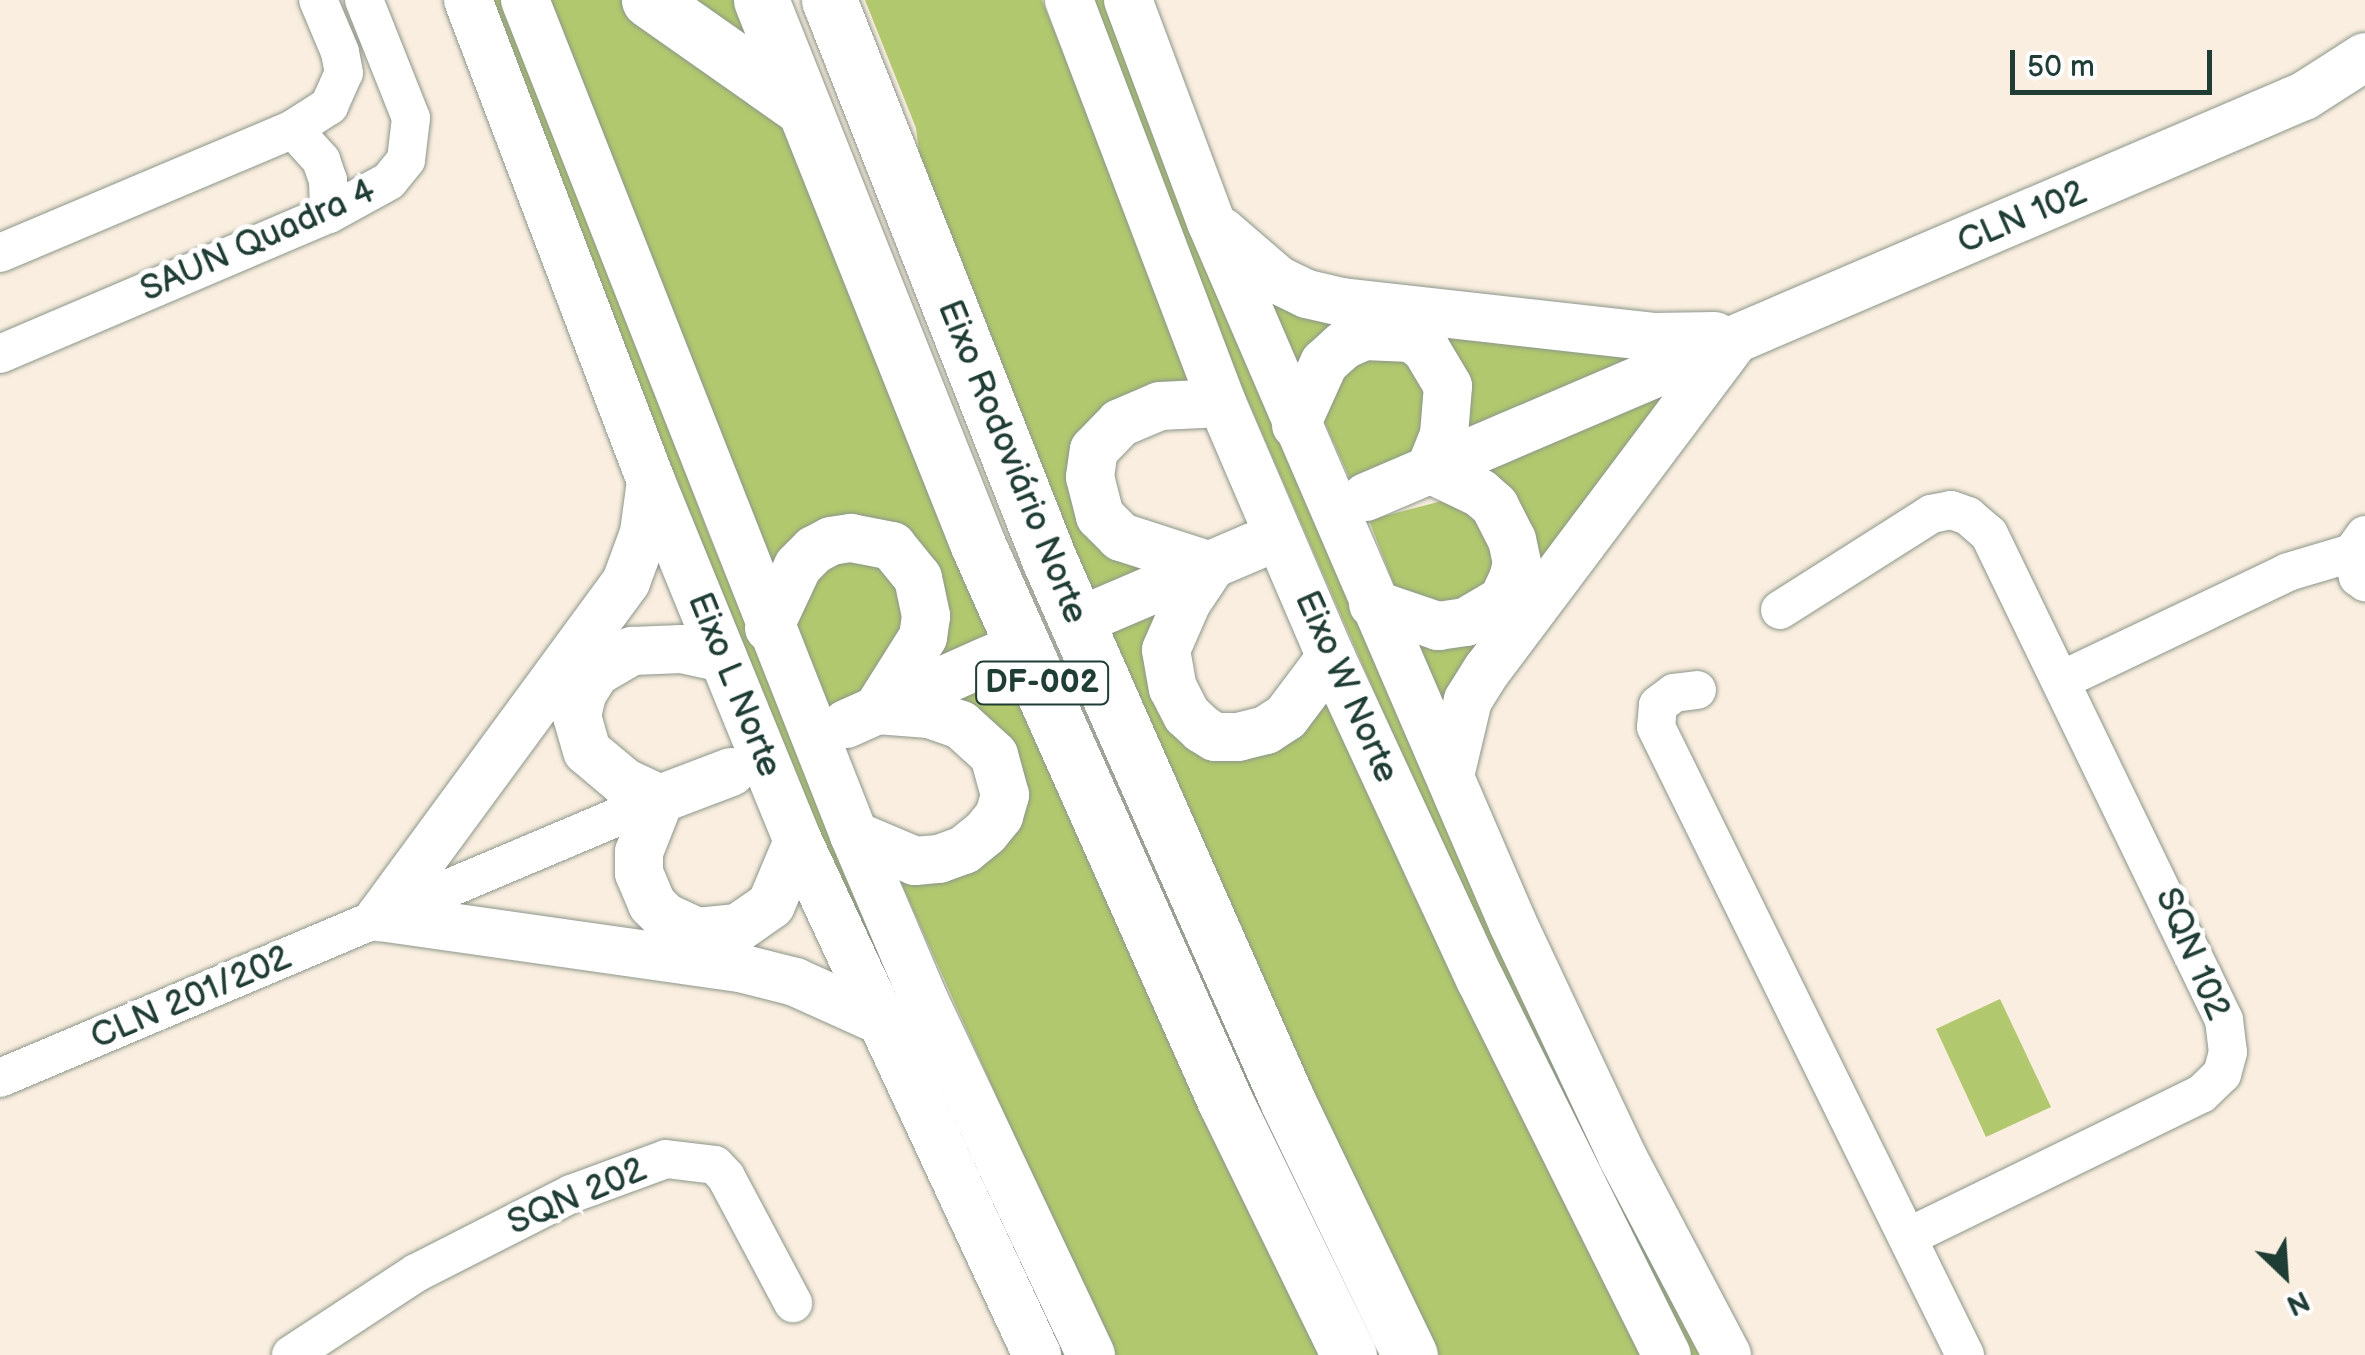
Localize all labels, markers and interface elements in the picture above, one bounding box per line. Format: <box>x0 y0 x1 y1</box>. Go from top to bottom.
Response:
scale bar <box>2015 30 2218 92</box>
text: 50 m <box>2027 49 2095 85</box>
street label: SAUN Quadra 4 <box>134 171 382 311</box>
street label: CLN 102 <box>1951 172 2093 264</box>
street label: Eixo Rodoviário Norte <box>928 294 1096 630</box>
street label: Eixo W Norte <box>1285 584 1407 790</box>
street label: Eixo L Norte <box>678 587 790 783</box>
road number: DF-002 <box>974 656 1110 710</box>
street label: SQN 102 <box>2146 882 2238 1026</box>
street label: CLN 201/202 <box>85 937 297 1059</box>
street label: SQN 202 <box>502 1149 652 1245</box>
north arrow <box>2235 1225 2335 1325</box>
text: N <box>2281 1283 2314 1322</box>

